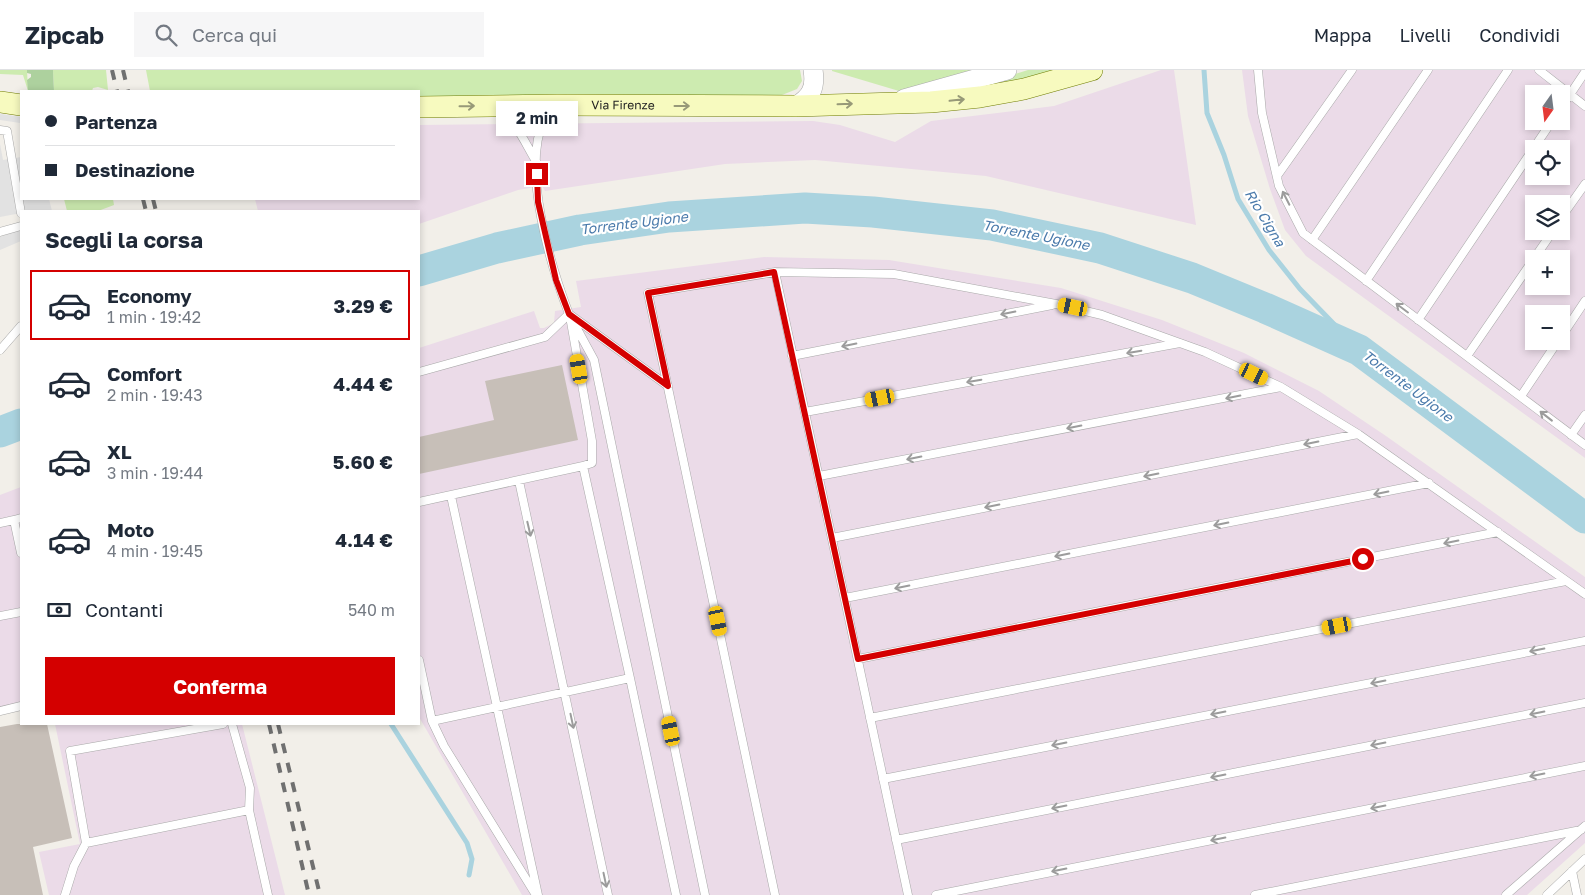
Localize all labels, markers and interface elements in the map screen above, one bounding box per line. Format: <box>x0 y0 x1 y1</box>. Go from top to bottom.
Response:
search box <box>134 12 484 57</box>
text: Zipcab <box>25 20 104 49</box>
icon: search <box>152 21 180 49</box>
text: Cerca qui <box>192 23 277 46</box>
text: Mappa <box>1314 24 1372 46</box>
text: Livelli <box>1400 24 1451 46</box>
text: Condividi <box>1479 24 1560 46</box>
north arrow <box>1525 85 1570 130</box>
map controls <box>1525 85 1570 350</box>
one-way arrow <box>948 95 964 105</box>
street label: Via Firenze <box>591 97 655 112</box>
one-way arrow <box>837 100 853 109</box>
one-way arrow <box>674 101 690 111</box>
one-way arrow <box>459 102 475 111</box>
callout: 2 min <box>496 102 578 136</box>
text: 2 min <box>516 108 558 128</box>
text: Partenza <box>75 110 157 133</box>
button: locate <box>1525 140 1570 185</box>
text: Destinazione <box>75 158 195 181</box>
route end <box>526 163 548 185</box>
water label: Rio Cigna <box>1242 186 1290 250</box>
one-way arrow <box>1281 191 1291 206</box>
button: layers <box>1525 195 1570 240</box>
water label: Torrente Ugione <box>579 207 690 238</box>
water label: Torrente Ugione <box>981 216 1092 253</box>
text: Scegli la corsa <box>45 226 203 253</box>
button: + <box>1525 250 1570 295</box>
icon: car <box>47 283 92 328</box>
text: Economy <box>107 284 192 307</box>
text: 3.29 € <box>334 294 393 317</box>
car <box>1056 297 1089 317</box>
one-way arrow <box>1395 303 1409 313</box>
button: − <box>1525 305 1570 350</box>
text: 1 min · 19:42 <box>107 307 201 327</box>
one-way arrow <box>1001 309 1017 319</box>
one-way arrow <box>842 341 858 350</box>
water label: Torrente Ugione <box>1360 346 1457 425</box>
one-way arrow <box>1126 347 1142 357</box>
car <box>569 353 588 385</box>
icon: car <box>47 361 92 406</box>
car <box>1237 361 1270 387</box>
text: Comfort <box>107 362 182 385</box>
text: 4.44 € <box>333 372 393 395</box>
one-way arrow <box>966 377 982 387</box>
text: 2 min · 19:43 <box>107 385 203 405</box>
car <box>863 388 896 408</box>
one-way arrow <box>1226 392 1242 402</box>
one-way arrow <box>1540 410 1553 421</box>
one-way arrow <box>1066 423 1082 433</box>
icon: car <box>47 439 92 484</box>
one-way arrow <box>1303 439 1319 449</box>
text: XL <box>107 440 132 463</box>
text: 5.60 € <box>333 450 393 473</box>
one-way arrow <box>907 454 923 463</box>
text: 3 min · 19:44 <box>107 463 203 483</box>
one-way arrow <box>1143 471 1159 480</box>
one-way arrow <box>1373 488 1389 498</box>
one-way arrow <box>984 502 1000 512</box>
icon: car <box>47 517 92 562</box>
text: Moto <box>107 518 154 541</box>
one-way arrow <box>525 520 534 536</box>
one-way arrow <box>1214 520 1230 529</box>
text: 4.14 € <box>335 528 393 551</box>
one-way arrow <box>1443 538 1459 547</box>
text: 4 min · 19:45 <box>107 541 203 561</box>
route start <box>1352 548 1374 570</box>
one-way arrow <box>1054 551 1070 561</box>
one-way arrow <box>895 582 911 592</box>
icon: cash <box>45 596 73 624</box>
text: Contanti <box>85 598 163 621</box>
text: 540 m <box>348 600 395 620</box>
car <box>707 605 728 637</box>
car <box>1320 616 1353 636</box>
one-way arrow <box>1530 646 1546 656</box>
button: Conferma <box>45 657 395 715</box>
one-way arrow <box>1370 677 1386 687</box>
one-way arrow <box>1211 709 1227 718</box>
one-way arrow <box>1530 709 1546 718</box>
one-way arrow <box>567 713 577 729</box>
car <box>660 715 681 747</box>
one-way arrow <box>1051 740 1067 749</box>
one-way arrow <box>1370 740 1386 750</box>
one-way arrow <box>1530 771 1546 780</box>
one-way arrow <box>1211 772 1227 781</box>
one-way arrow <box>1051 803 1067 813</box>
one-way arrow <box>1370 803 1386 812</box>
one-way arrow <box>1211 834 1227 844</box>
one-way arrow <box>1052 866 1068 876</box>
one-way arrow <box>601 872 610 888</box>

